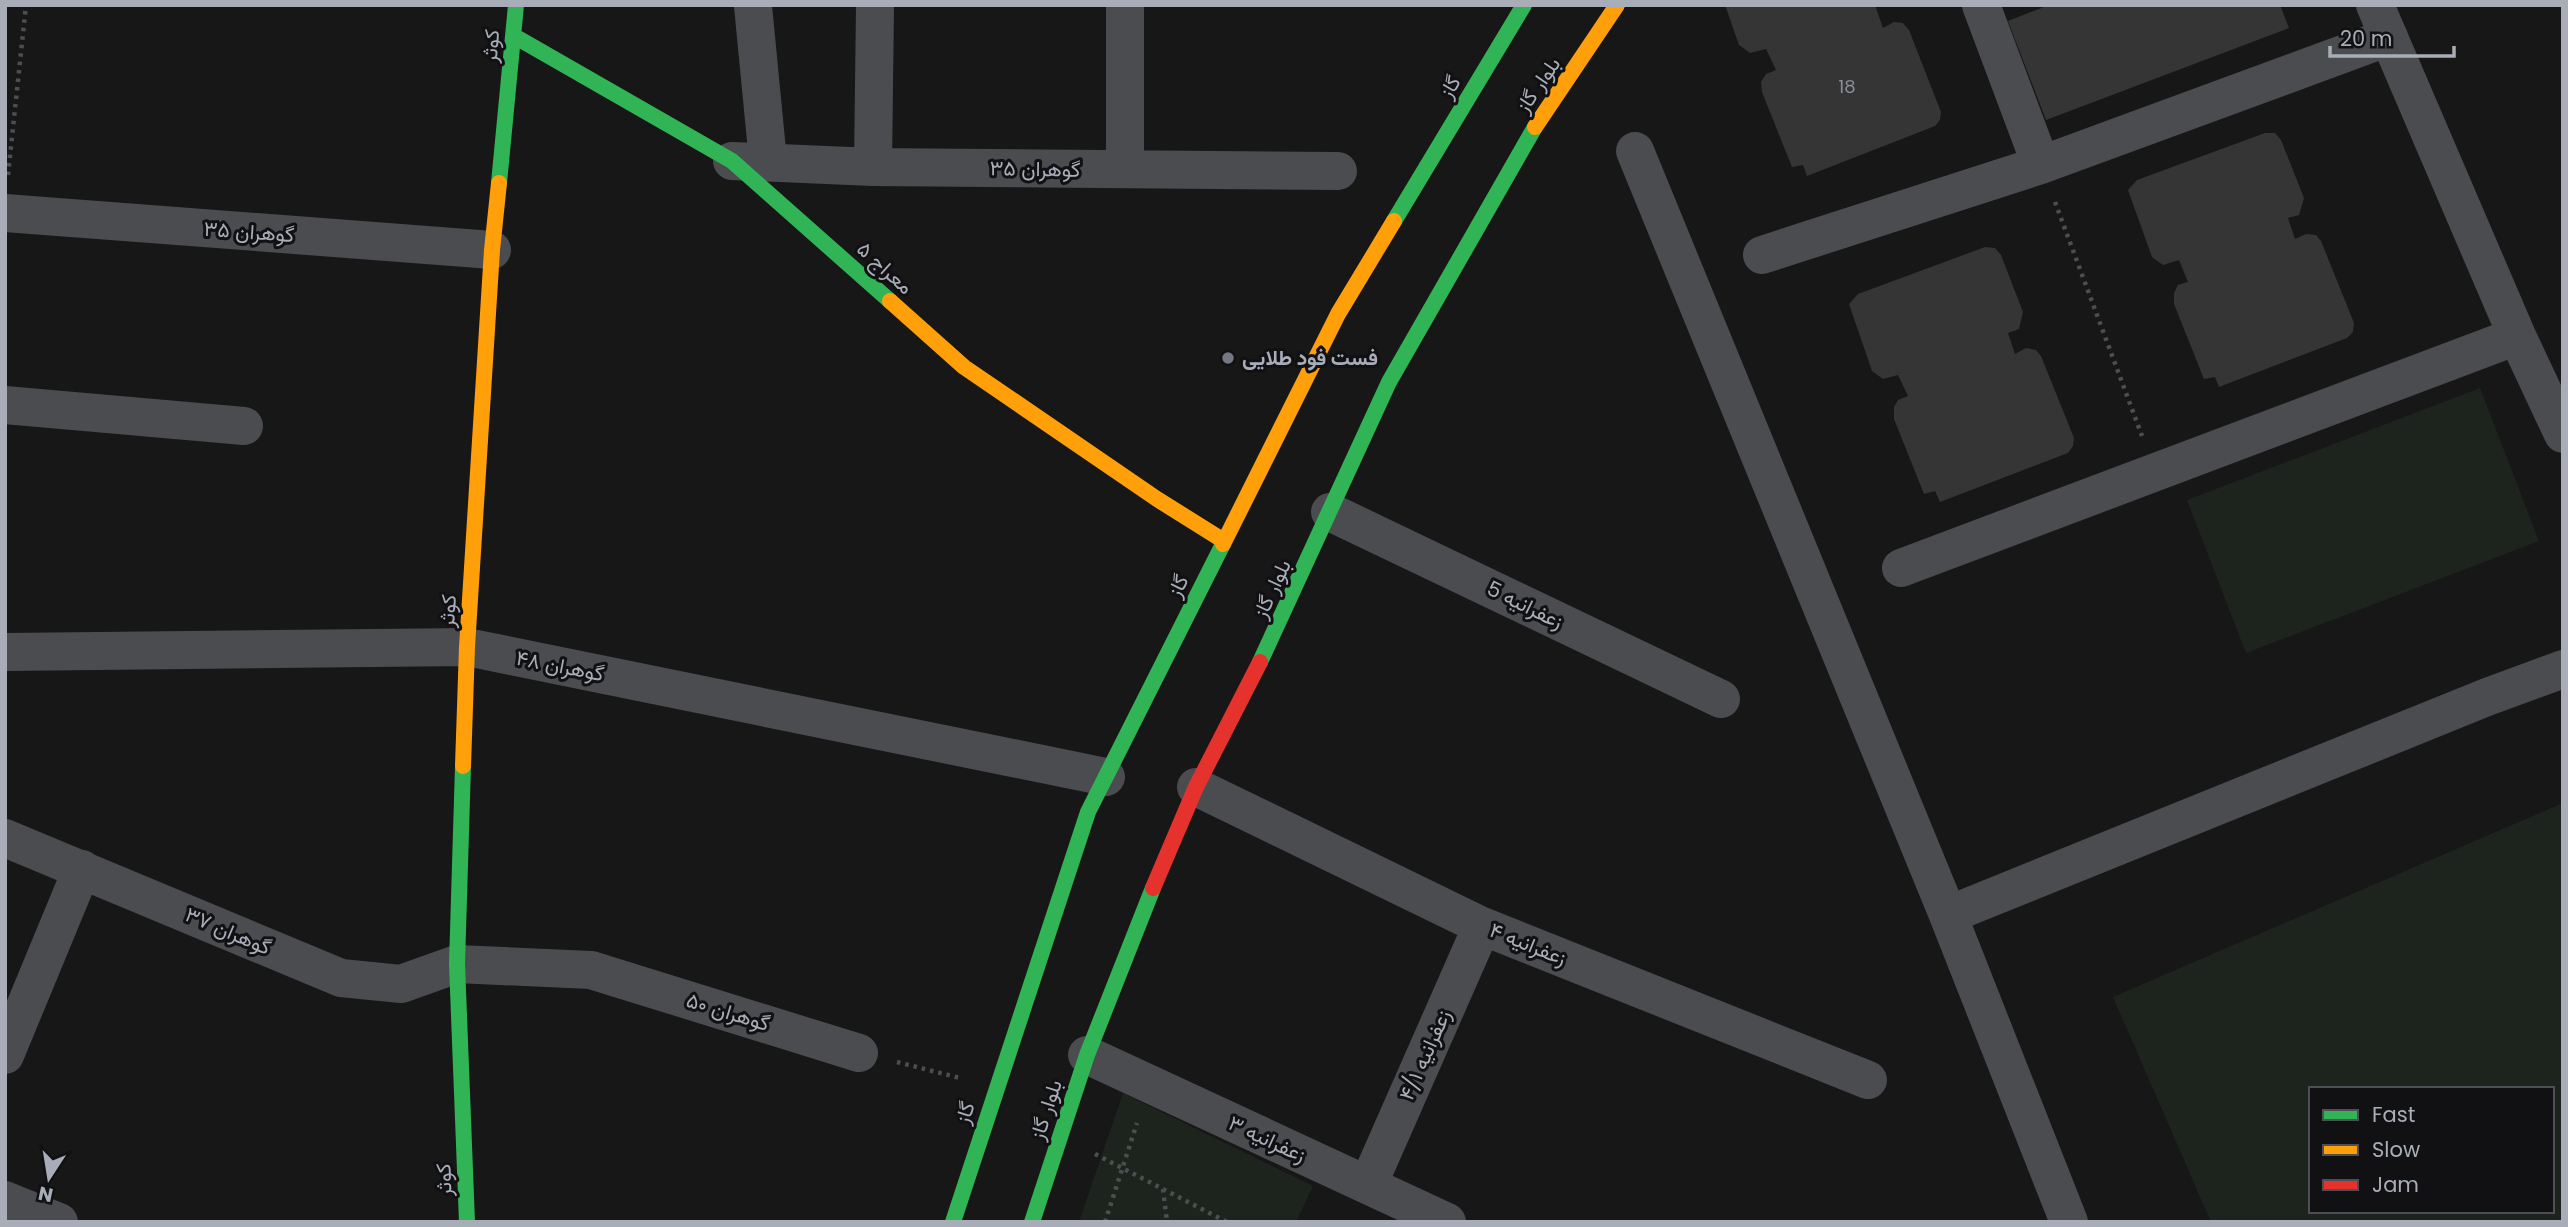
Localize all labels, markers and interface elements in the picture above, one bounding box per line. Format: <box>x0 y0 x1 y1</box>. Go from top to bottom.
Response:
scale bar <box>2330 14 2454 58</box>
text: 20 m <box>2340 24 2393 53</box>
street label: کوثر <box>475 28 506 65</box>
street label: بلوار گاز <box>1508 51 1567 119</box>
street label: گاز <box>1431 70 1468 105</box>
house number: 18 <box>1838 74 1856 99</box>
street label: گوهران ۳۵ <box>989 153 1081 184</box>
street label: گوهران ۳۵ <box>203 214 295 249</box>
street label: معراج ۵ <box>851 234 920 301</box>
place label: فست فود طلایی <box>1242 343 1378 372</box>
marker: فست فود طلایی <box>1220 350 1236 366</box>
street label: بلوار گاز <box>1245 555 1298 624</box>
street label: گاز <box>1159 569 1195 603</box>
street label: 5 زعفرانیه <box>1482 574 1568 636</box>
street label: کوثر <box>432 593 463 630</box>
street label: گوهران ۴۸ <box>514 643 607 688</box>
street label: گوهران ۳۷ <box>181 899 276 962</box>
street label: زعفرانیه ۴ <box>1485 915 1571 972</box>
street label: گوهران ۵۰ <box>683 985 773 1038</box>
street label: زعفرانیه ۴/۱ <box>1392 1005 1457 1105</box>
street label: بلوار گاز <box>1022 1076 1069 1145</box>
legend <box>2309 1087 2554 1213</box>
street label: گاز <box>947 1098 982 1129</box>
text: Fast <box>2372 1100 2415 1129</box>
street label: زعفرانیه ۳ <box>1224 1108 1311 1169</box>
text: Slow <box>2372 1135 2420 1164</box>
north arrow <box>14 1143 84 1213</box>
street label: کوثر <box>428 1163 459 1198</box>
text: Jam <box>2372 1170 2419 1199</box>
text: N <box>36 1179 55 1209</box>

